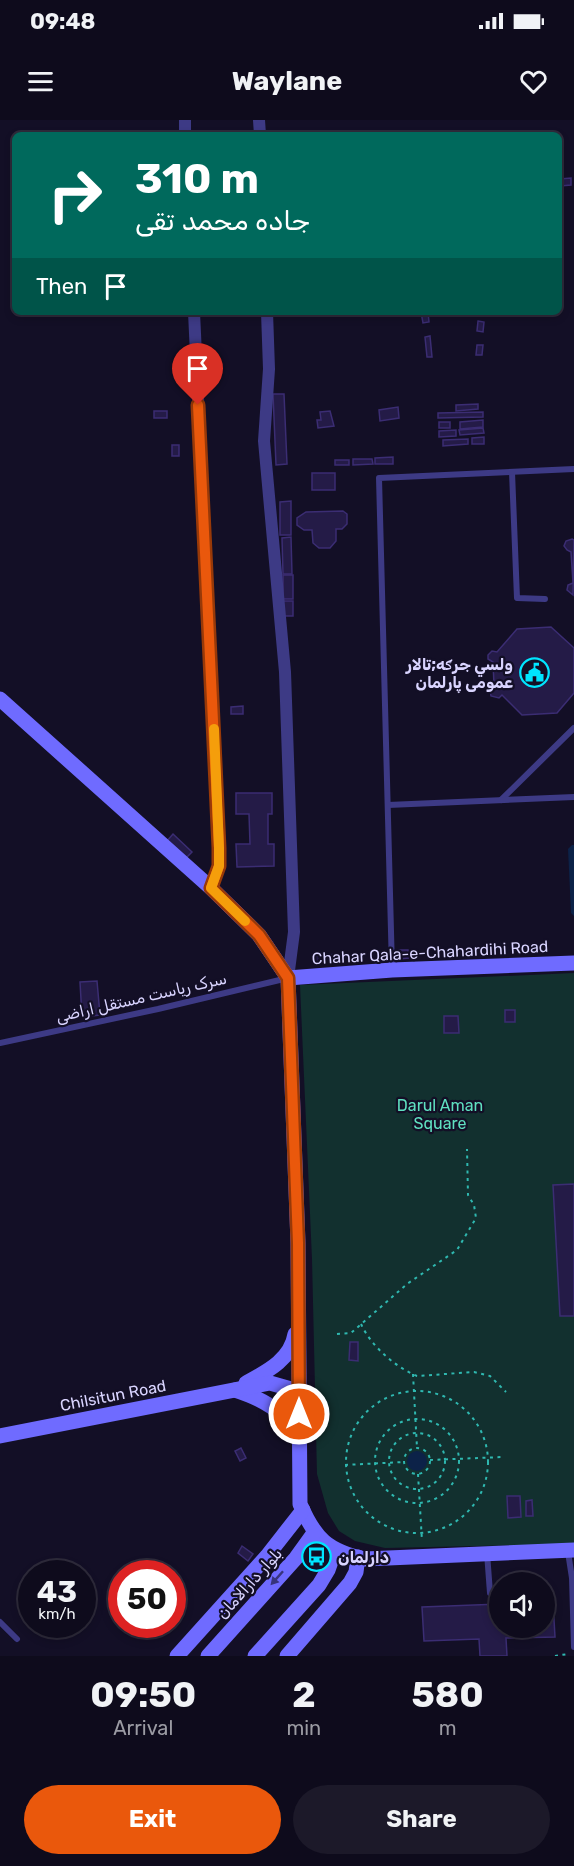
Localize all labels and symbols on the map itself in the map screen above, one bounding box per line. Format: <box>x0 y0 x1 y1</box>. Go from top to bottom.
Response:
pin <box>172 343 223 405</box>
place label: ولسي جرګه;تالار عمومی پارلمان <box>405 655 513 694</box>
public building icon: ولسي جرګه;تالار عمومی پارلمان <box>518 657 550 689</box>
street label: Chahar Qala-e-Chahardihi Road <box>311 937 549 968</box>
street label: سرک ریاست مستقل اراضی <box>54 969 229 1027</box>
park label: Darul Aman Square <box>397 1096 483 1133</box>
street label: Chilsitun Road <box>58 1376 168 1415</box>
position arrow <box>267 1382 331 1446</box>
bus stop icon: دارلمان <box>301 1541 333 1573</box>
street label: بلوار دارالامان <box>213 1544 287 1623</box>
place label: دارلمان <box>338 1548 389 1567</box>
speed limit sign: 50 <box>108 1560 186 1638</box>
one-way arrow <box>270 1571 284 1586</box>

